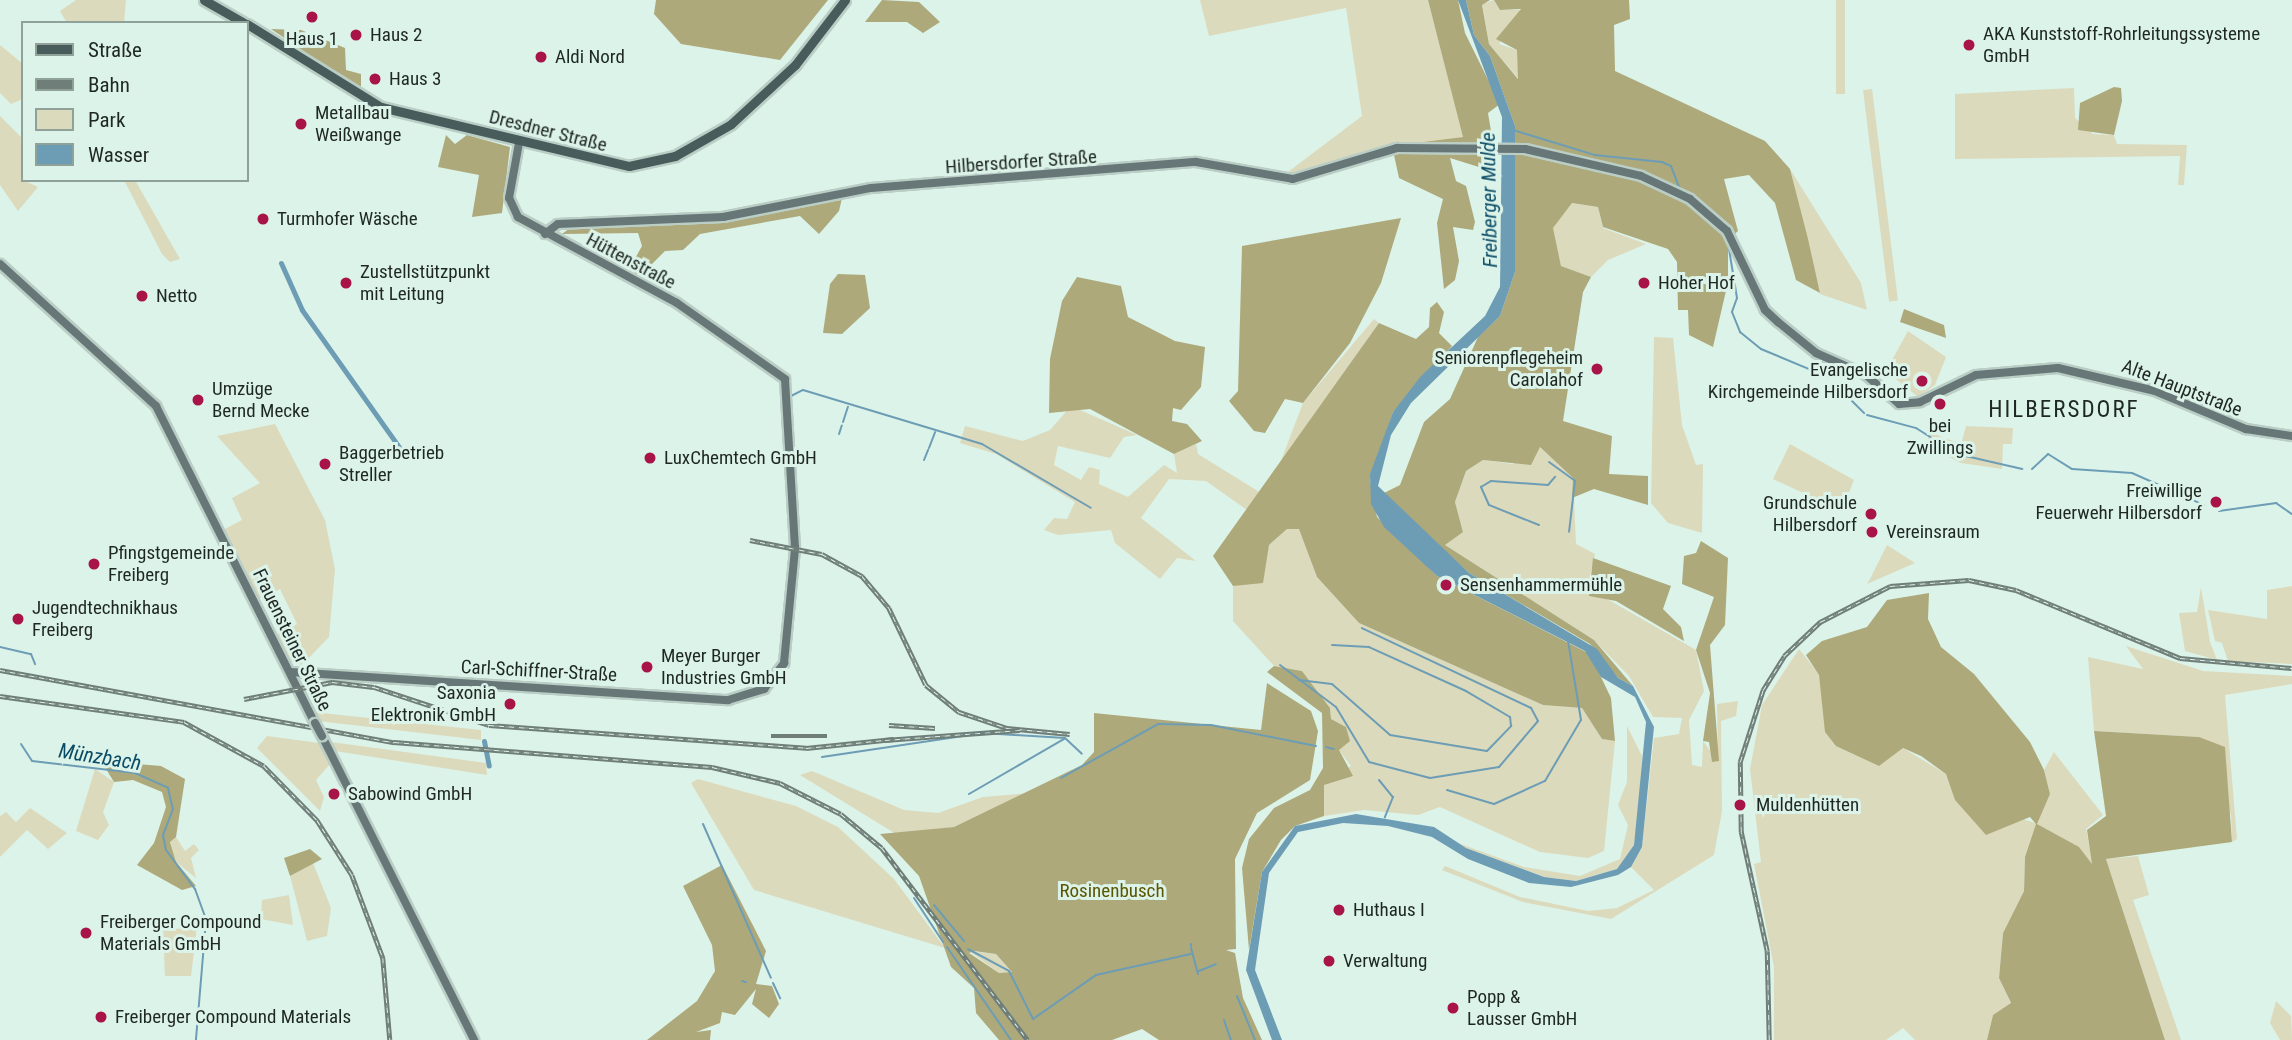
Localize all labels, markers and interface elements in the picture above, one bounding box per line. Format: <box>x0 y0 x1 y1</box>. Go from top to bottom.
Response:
marker: Haus 1 <box>304 9 320 25</box>
legend <box>21 21 248 182</box>
place label: AKA Kunststoff-Rohrleitungssysteme GmbH <box>1983 23 2260 67</box>
place label: Haus 2 <box>370 24 422 46</box>
marker: Haus 2 <box>348 27 364 43</box>
place label: Haus 1 <box>286 28 338 50</box>
marker: AKA Kunststoff-Rohrleitungssysteme GmbH <box>1961 37 1977 53</box>
text: Straße <box>88 38 142 62</box>
place label: Aldi Nord <box>555 46 625 68</box>
marker: Aldi Nord <box>533 49 549 65</box>
place label: Haus 3 <box>389 68 441 90</box>
marker: Haus 3 <box>367 71 383 87</box>
text: Bahn <box>88 73 130 97</box>
place label: Metallbau Weißwange <box>315 102 401 146</box>
street label: Dresdner Straße <box>487 105 609 157</box>
text: Park <box>88 108 125 132</box>
marker: Metallbau Weißwange <box>293 116 309 132</box>
water label: Freiberger Mulde <box>1475 132 1503 268</box>
text: Wasser <box>88 143 149 167</box>
street label: Hilbersdorfer Straße <box>944 145 1098 179</box>
place label: Turmhofer Wäsche <box>277 208 418 230</box>
marker: Turmhofer Wäsche <box>255 211 271 227</box>
street label: Hüttenstraße <box>582 228 680 294</box>
place label: Zustellstützpunkt mit Leitung <box>360 261 490 305</box>
place label: Hoher Hof <box>1658 272 1735 294</box>
marker: Zustellstützpunkt mit Leitung <box>338 275 354 291</box>
marker: Hoher Hof <box>1636 275 1652 291</box>
place label: Netto <box>156 285 197 307</box>
marker: Netto <box>134 288 150 304</box>
place label: Seniorenpflegeheim Carolahof <box>1435 347 1583 391</box>
street label: Alte Hauptstraße <box>2119 355 2245 421</box>
place label: Evangelische Kirchgemeinde Hilbersdorf <box>1708 359 1908 403</box>
marker: Seniorenpflegeheim Carolahof <box>1589 361 1605 377</box>
marker: Evangelische Kirchgemeinde Hilbersdorf <box>1914 373 1930 389</box>
place label: Umzüge Bernd Mecke <box>212 378 309 422</box>
marker: Umzüge Bernd Mecke <box>190 392 206 408</box>
marker: bei Zwillings <box>1932 396 1948 412</box>
district label: HILBERSDORF <box>1990 396 2138 424</box>
place label: bei Zwillings <box>1907 415 1973 459</box>
place label: Baggerbetrieb Streller <box>339 442 444 486</box>
place label: LuxChemtech GmbH <box>664 447 817 469</box>
marker: LuxChemtech GmbH <box>642 450 658 466</box>
marker: Baggerbetrieb Streller <box>317 456 333 472</box>
place label: Freiwillige Feuerwehr Hilbersdorf <box>2035 480 2202 524</box>
place label: Grundschule Hilbersdorf <box>1763 492 1857 536</box>
marker: Freiwillige Feuerwehr Hilbersdorf <box>2208 494 2224 510</box>
marker: Grundschule Hilbersdorf <box>1863 506 1879 522</box>
place label: Vereinsraum <box>1886 521 1980 543</box>
marker: Vereinsraum <box>1864 524 1880 540</box>
place label: Pfingstgemeinde Freiberg <box>108 542 234 586</box>
marker: Pfingstgemeinde Freiberg <box>86 556 102 572</box>
street label: Frauensteiner Straße <box>248 565 336 715</box>
place label: Sensenhammermühle <box>1460 574 1622 596</box>
marker: Sensenhammermühle <box>1438 577 1454 593</box>
place label: Jugendtechnikhaus Freiberg <box>32 597 178 641</box>
marker: Jugendtechnikhaus Freiberg <box>10 611 26 627</box>
place label: Meyer Burger Industries GmbH <box>661 645 787 689</box>
street label: Carl-Schiffner-Straße <box>460 656 618 686</box>
marker: Meyer Burger Industries GmbH <box>639 659 655 675</box>
place label: Saxonia Elektronik GmbH <box>371 682 496 726</box>
marker: Saxonia Elektronik GmbH <box>502 696 518 712</box>
water label: Münzbach <box>57 738 143 776</box>
place label: Sabowind GmbH <box>348 783 472 805</box>
marker: Sabowind GmbH <box>326 786 342 802</box>
place label: Muldenhütten <box>1756 794 1859 816</box>
marker: Muldenhütten <box>1730 795 1750 815</box>
park label: Rosinenbusch <box>1059 880 1165 902</box>
place label: Huthaus I <box>1353 899 1425 921</box>
marker: Huthaus I <box>1331 902 1347 918</box>
place label: Freiberger Compound Materials GmbH <box>100 911 261 955</box>
marker: Freiberger Compound Materials GmbH <box>78 925 94 941</box>
place label: Verwaltung <box>1343 950 1427 972</box>
marker: Verwaltung <box>1321 953 1337 969</box>
place label: Popp & Lausser GmbH <box>1467 986 1577 1030</box>
marker: Popp & Lausser GmbH <box>1445 1000 1461 1016</box>
place label: Freiberger Compound Materials <box>115 1006 351 1028</box>
marker: Freiberger Compound Materials <box>93 1009 109 1025</box>

